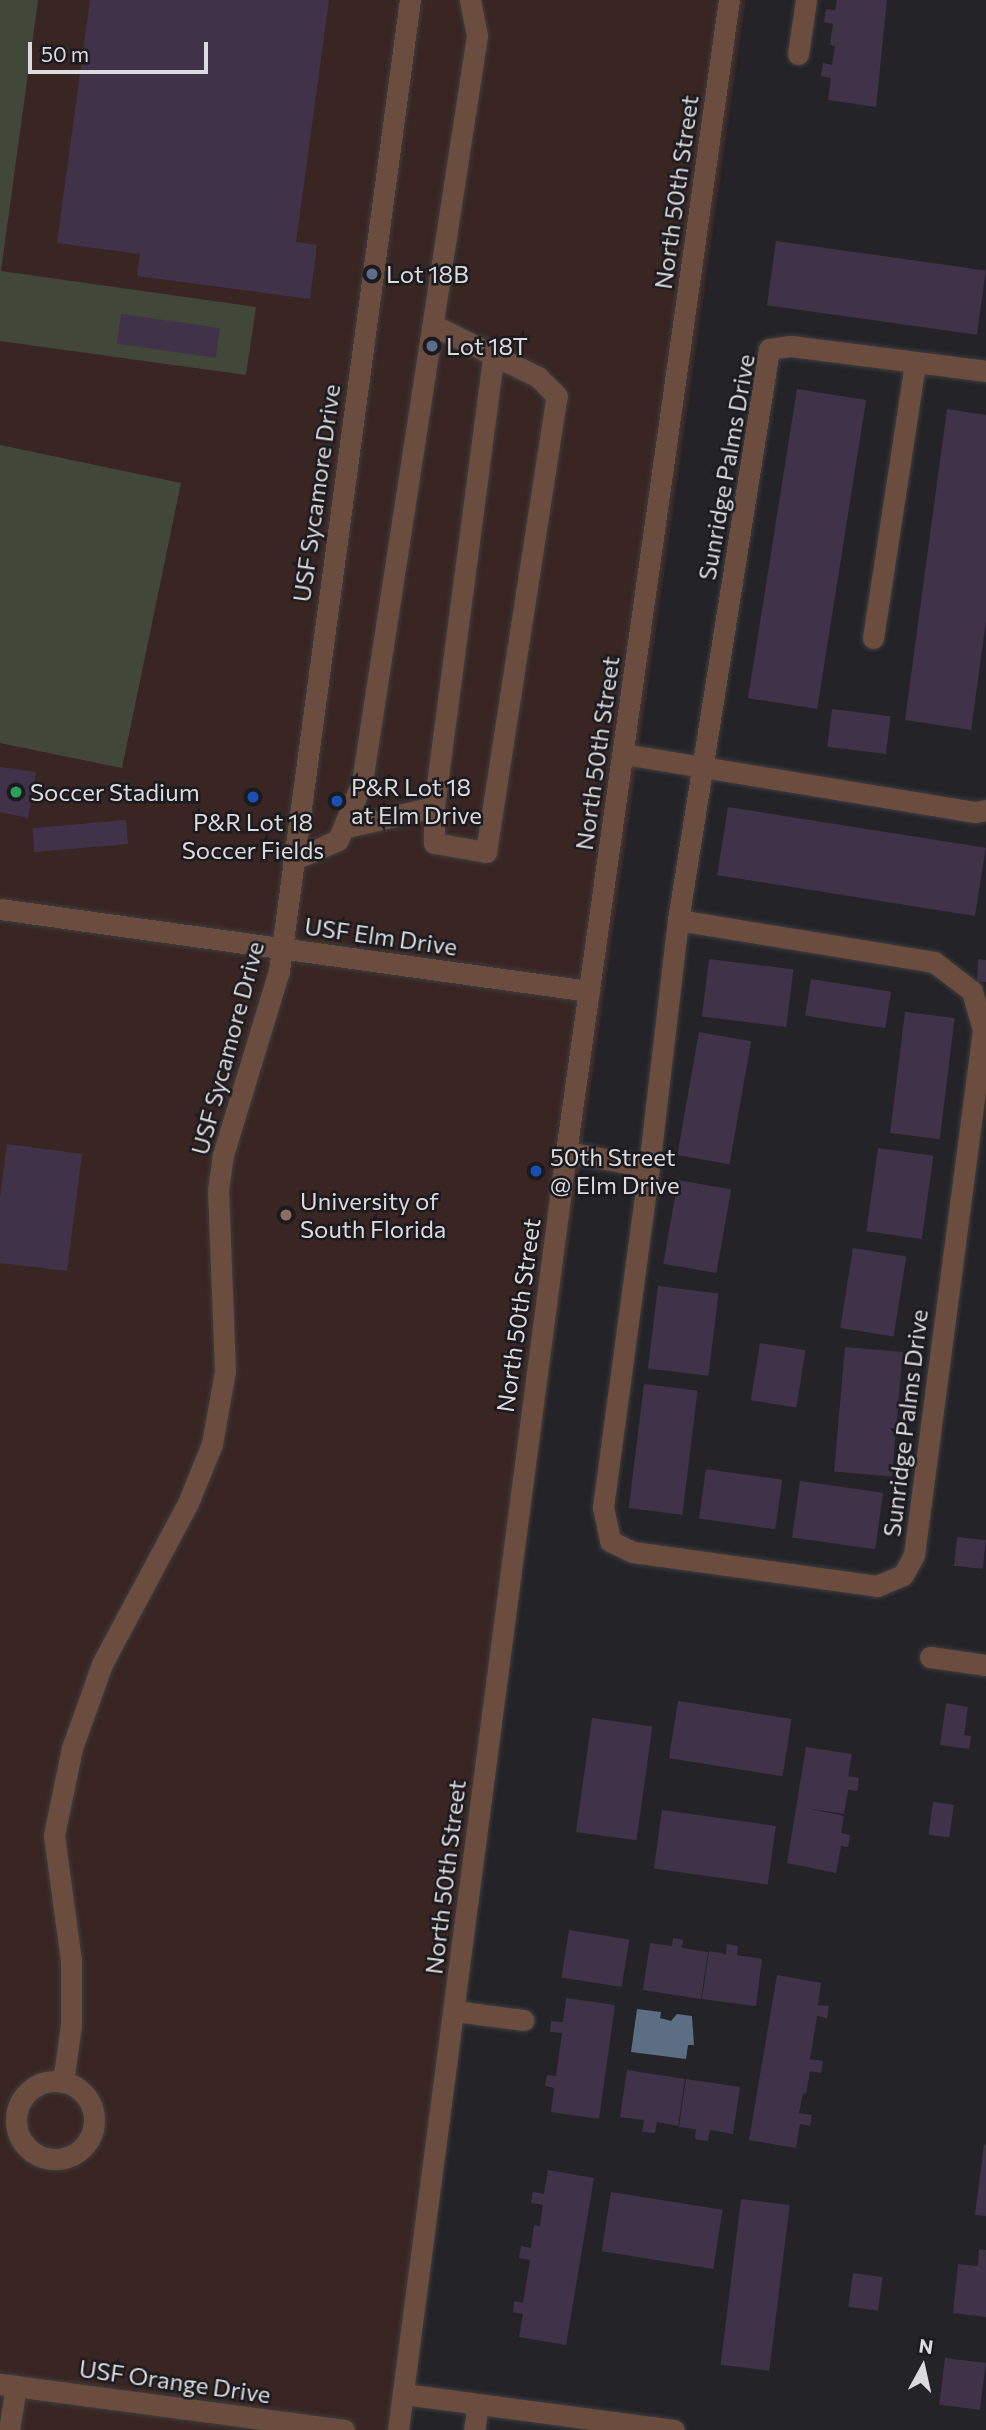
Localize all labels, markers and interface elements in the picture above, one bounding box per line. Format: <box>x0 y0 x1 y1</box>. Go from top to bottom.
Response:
scale bar <box>32 28 212 72</box>
text: 50 m <box>41 41 89 66</box>
street label: North 50th Street <box>648 93 704 291</box>
place label: Lot 18B <box>386 260 469 288</box>
marker: Lot 18B <box>364 266 380 282</box>
place label: Lot 18T <box>446 332 528 360</box>
marker: Lot 18T <box>424 338 440 354</box>
street label: Sunridge Palms Drive <box>692 352 760 582</box>
street label: USF Sycamore Drive <box>286 382 346 604</box>
street label: North 50th Street <box>569 654 625 852</box>
place label: P&R Lot 18 at Elm Drive <box>351 773 482 829</box>
place label: Soccer Stadium <box>30 778 200 806</box>
marker: Soccer Stadium <box>8 784 24 800</box>
marker: P&R Lot 18 Soccer Fields <box>245 789 261 805</box>
marker: P&R Lot 18 at Elm Drive <box>329 793 345 809</box>
place label: P&R Lot 18 Soccer Fields <box>182 808 324 864</box>
street label: USF Elm Drive <box>303 911 459 961</box>
street label: USF Sycamore Drive <box>185 938 269 1158</box>
place label: 50th Street @ Elm Drive <box>550 1143 680 1199</box>
marker: 50th Street @ Elm Drive <box>528 1163 544 1179</box>
place label: University of South Florida <box>300 1187 446 1243</box>
marker: University of South Florida <box>278 1207 294 1223</box>
street label: North 50th Street <box>490 1216 546 1414</box>
street label: Sunridge Palms Drive <box>877 1308 933 1538</box>
street label: North 50th Street <box>419 1778 471 1976</box>
north arrow <box>888 2332 958 2402</box>
text: N <box>917 2333 935 2358</box>
street label: USF Orange Drive <box>77 2353 273 2409</box>

